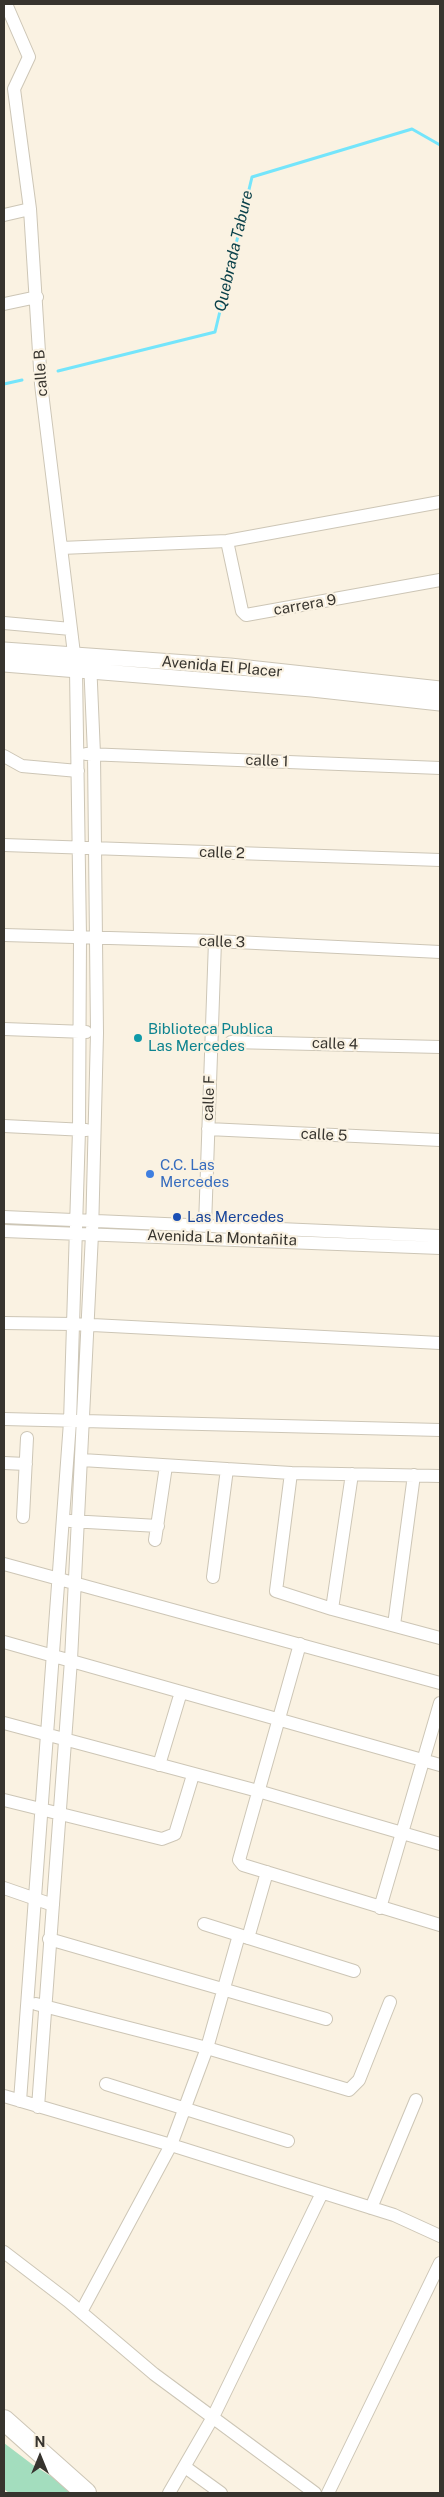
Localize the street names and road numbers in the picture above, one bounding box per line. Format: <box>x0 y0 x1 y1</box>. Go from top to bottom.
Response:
street label: calle B <box>30 349 52 397</box>
street label: carrera 9 <box>272 591 338 619</box>
street label: Avenida El Placer <box>161 653 283 681</box>
street label: calle 1 <box>245 751 289 771</box>
street label: calle 2 <box>199 843 245 863</box>
street label: calle 3 <box>198 932 246 952</box>
street label: calle 4 <box>311 1034 359 1054</box>
street label: calle F <box>199 1075 219 1121</box>
street label: calle 5 <box>300 1125 348 1145</box>
street label: Avenida La Montañita <box>147 1226 297 1250</box>

